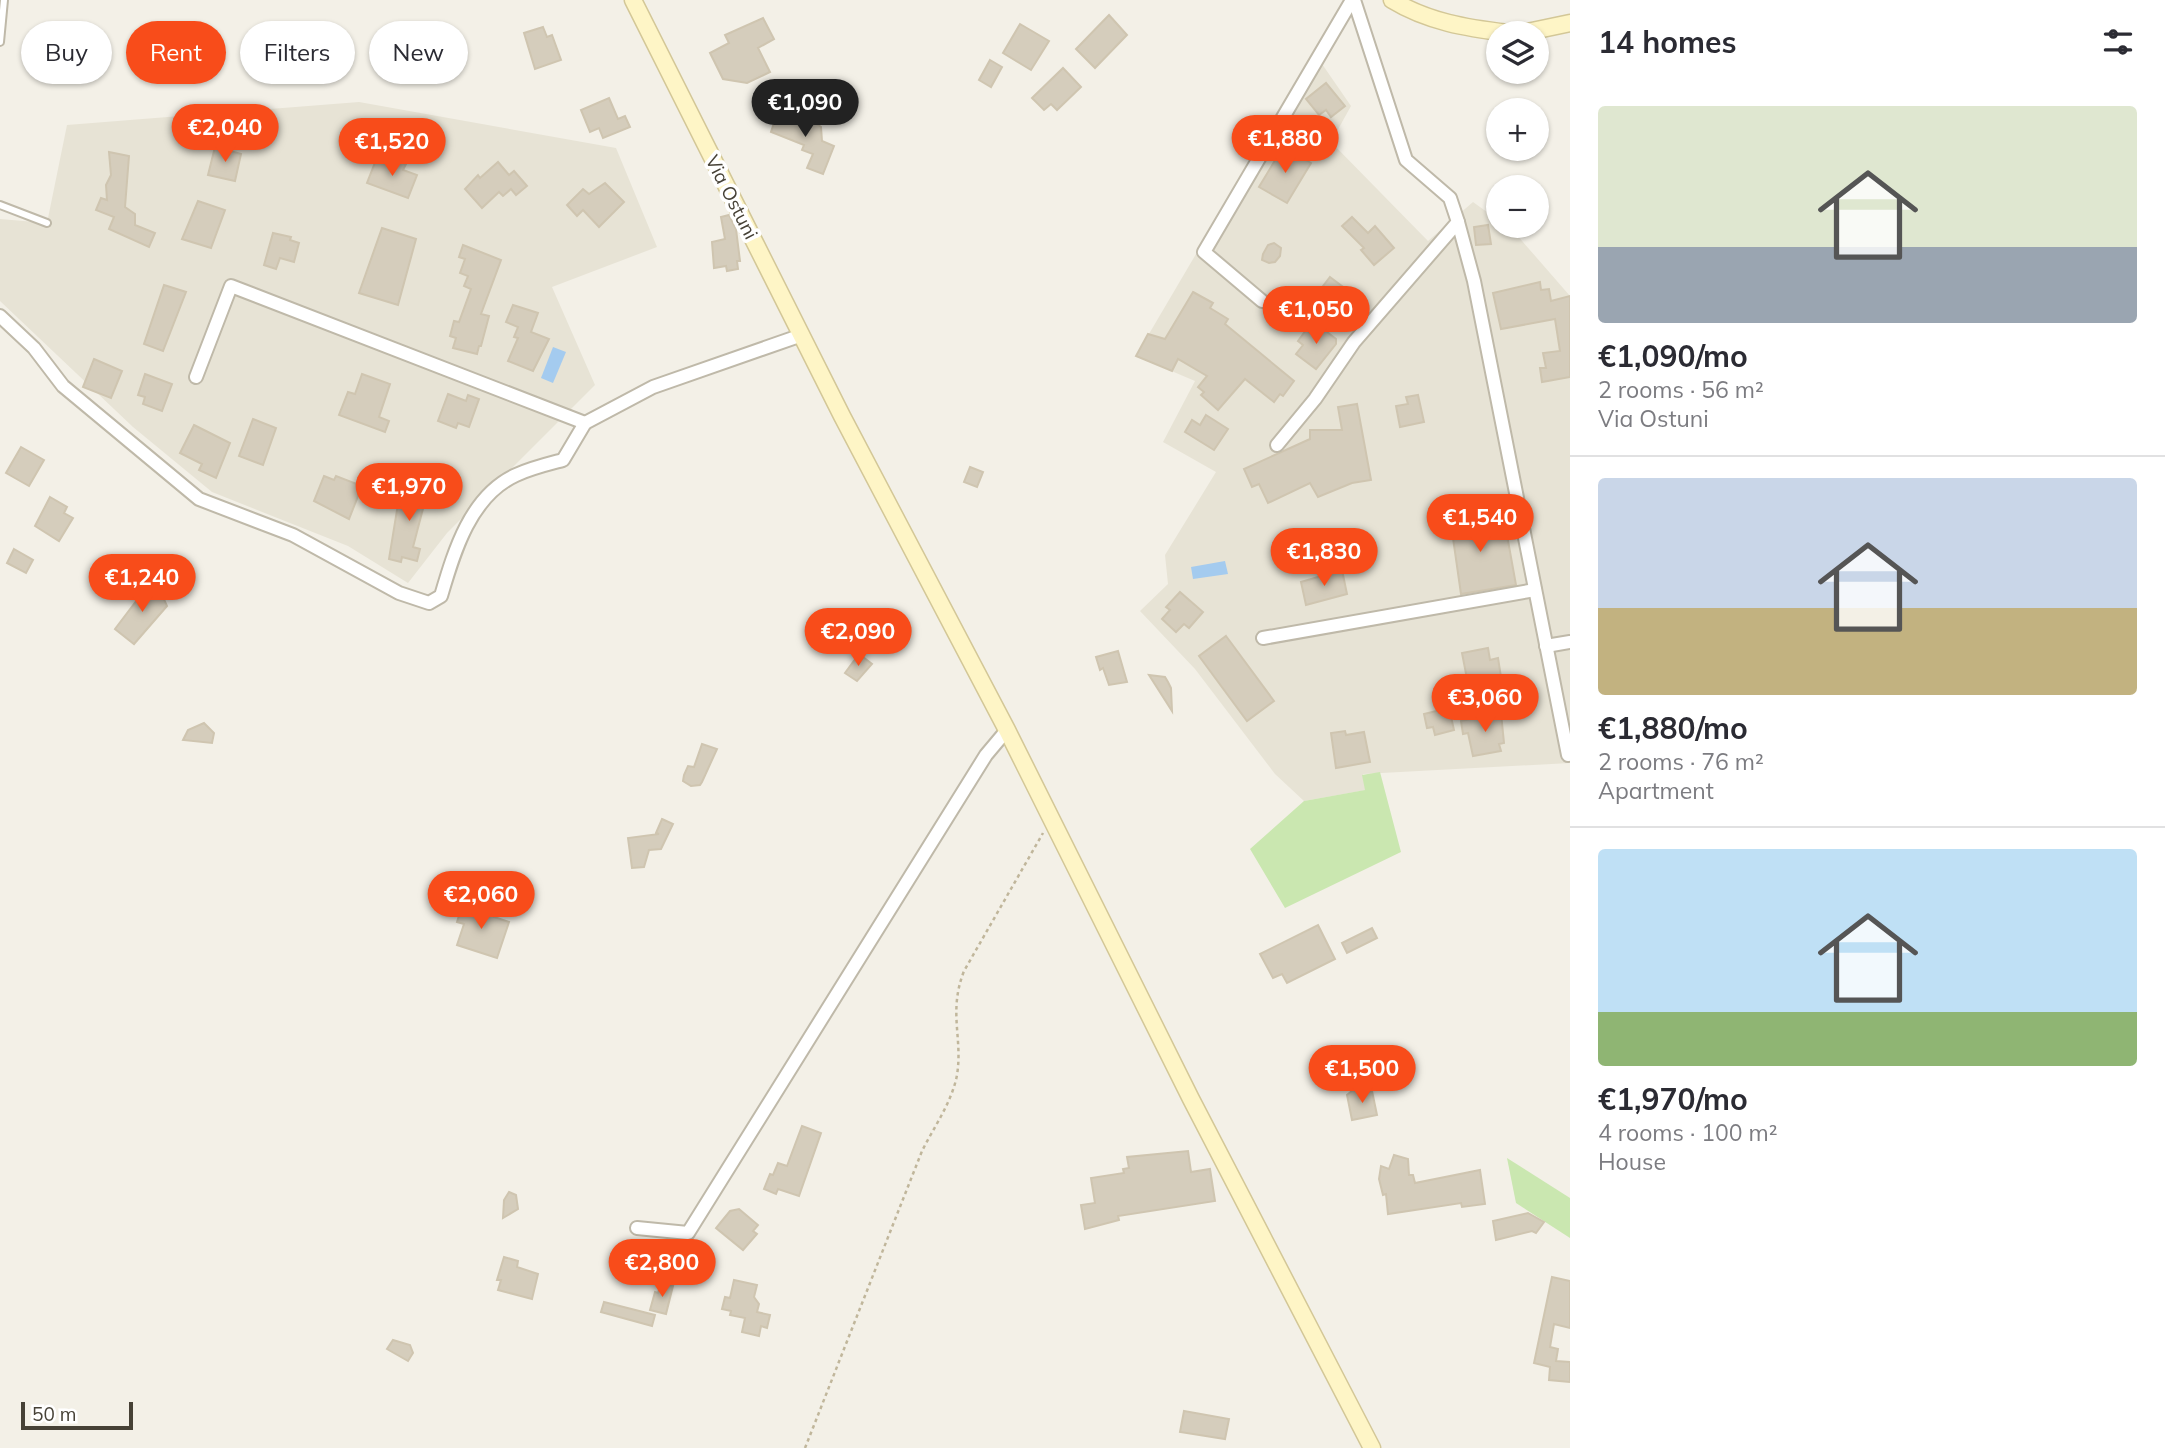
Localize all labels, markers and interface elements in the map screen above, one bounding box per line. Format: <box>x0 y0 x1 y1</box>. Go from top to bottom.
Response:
chip: Buy <box>21 21 112 84</box>
chip: Rent <box>126 21 226 84</box>
chip: Filters <box>240 21 355 84</box>
chip: New <box>369 21 468 84</box>
map controls <box>1486 21 1549 238</box>
button: layers <box>1486 21 1549 84</box>
text: 14 homes <box>1598 23 1737 61</box>
icon: filters <box>2099 23 2137 61</box>
pin: €1,090 <box>748 80 862 139</box>
text: €1,090 <box>768 87 842 116</box>
button: + <box>1486 98 1549 161</box>
pin: €2,040 <box>168 104 282 164</box>
text: €2,040 <box>188 112 262 141</box>
pin: €1,880 <box>1228 116 1342 175</box>
pin: €1,520 <box>335 118 449 178</box>
text: €1,880 <box>1248 123 1322 152</box>
text: €1,520 <box>355 126 429 155</box>
street label: Via Ostuni <box>701 151 763 243</box>
icon: home <box>1805 152 1931 278</box>
button: − <box>1486 175 1549 238</box>
pin: €1,050 <box>1259 286 1373 346</box>
text: €1,050 <box>1279 294 1353 323</box>
text: €1,090/mo <box>1598 337 1748 375</box>
text: 2 rooms · 56 m² <box>1598 375 1764 404</box>
text: Via Ostuni <box>1598 404 1709 433</box>
pin: €1,970 <box>352 463 466 523</box>
text: €1,970 <box>372 471 446 500</box>
pin: €1,540 <box>1423 494 1537 554</box>
text: €1,540 <box>1443 502 1517 531</box>
icon: home <box>1805 524 1931 650</box>
pin: €1,830 <box>1267 528 1381 588</box>
text: €1,830 <box>1287 536 1361 565</box>
pin: €1,240 <box>85 554 199 614</box>
text: €1,240 <box>105 562 179 591</box>
pin: €2,090 <box>801 608 915 668</box>
text: €2,090 <box>821 616 895 645</box>
pin: €3,060 <box>1428 674 1542 734</box>
text: €3,060 <box>1448 682 1522 711</box>
text: €1,880/mo <box>1598 709 1748 747</box>
text: 2 rooms · 76 m² <box>1598 747 1764 776</box>
text: Apartment <box>1598 776 1714 805</box>
pin: €2,060 <box>424 872 538 931</box>
text: €2,060 <box>444 879 518 908</box>
icon: home <box>1805 895 1931 1021</box>
pin: €1,500 <box>1305 1046 1419 1105</box>
text: €1,500 <box>1325 1053 1399 1082</box>
text: €1,970/mo <box>1598 1080 1748 1118</box>
text: 4 rooms · 100 m² <box>1598 1118 1778 1147</box>
text: House <box>1598 1147 1666 1176</box>
pin: €2,800 <box>605 1240 719 1299</box>
text: €2,800 <box>625 1247 699 1276</box>
scale bar <box>21 1399 133 1431</box>
text: 50 m <box>32 1402 76 1426</box>

